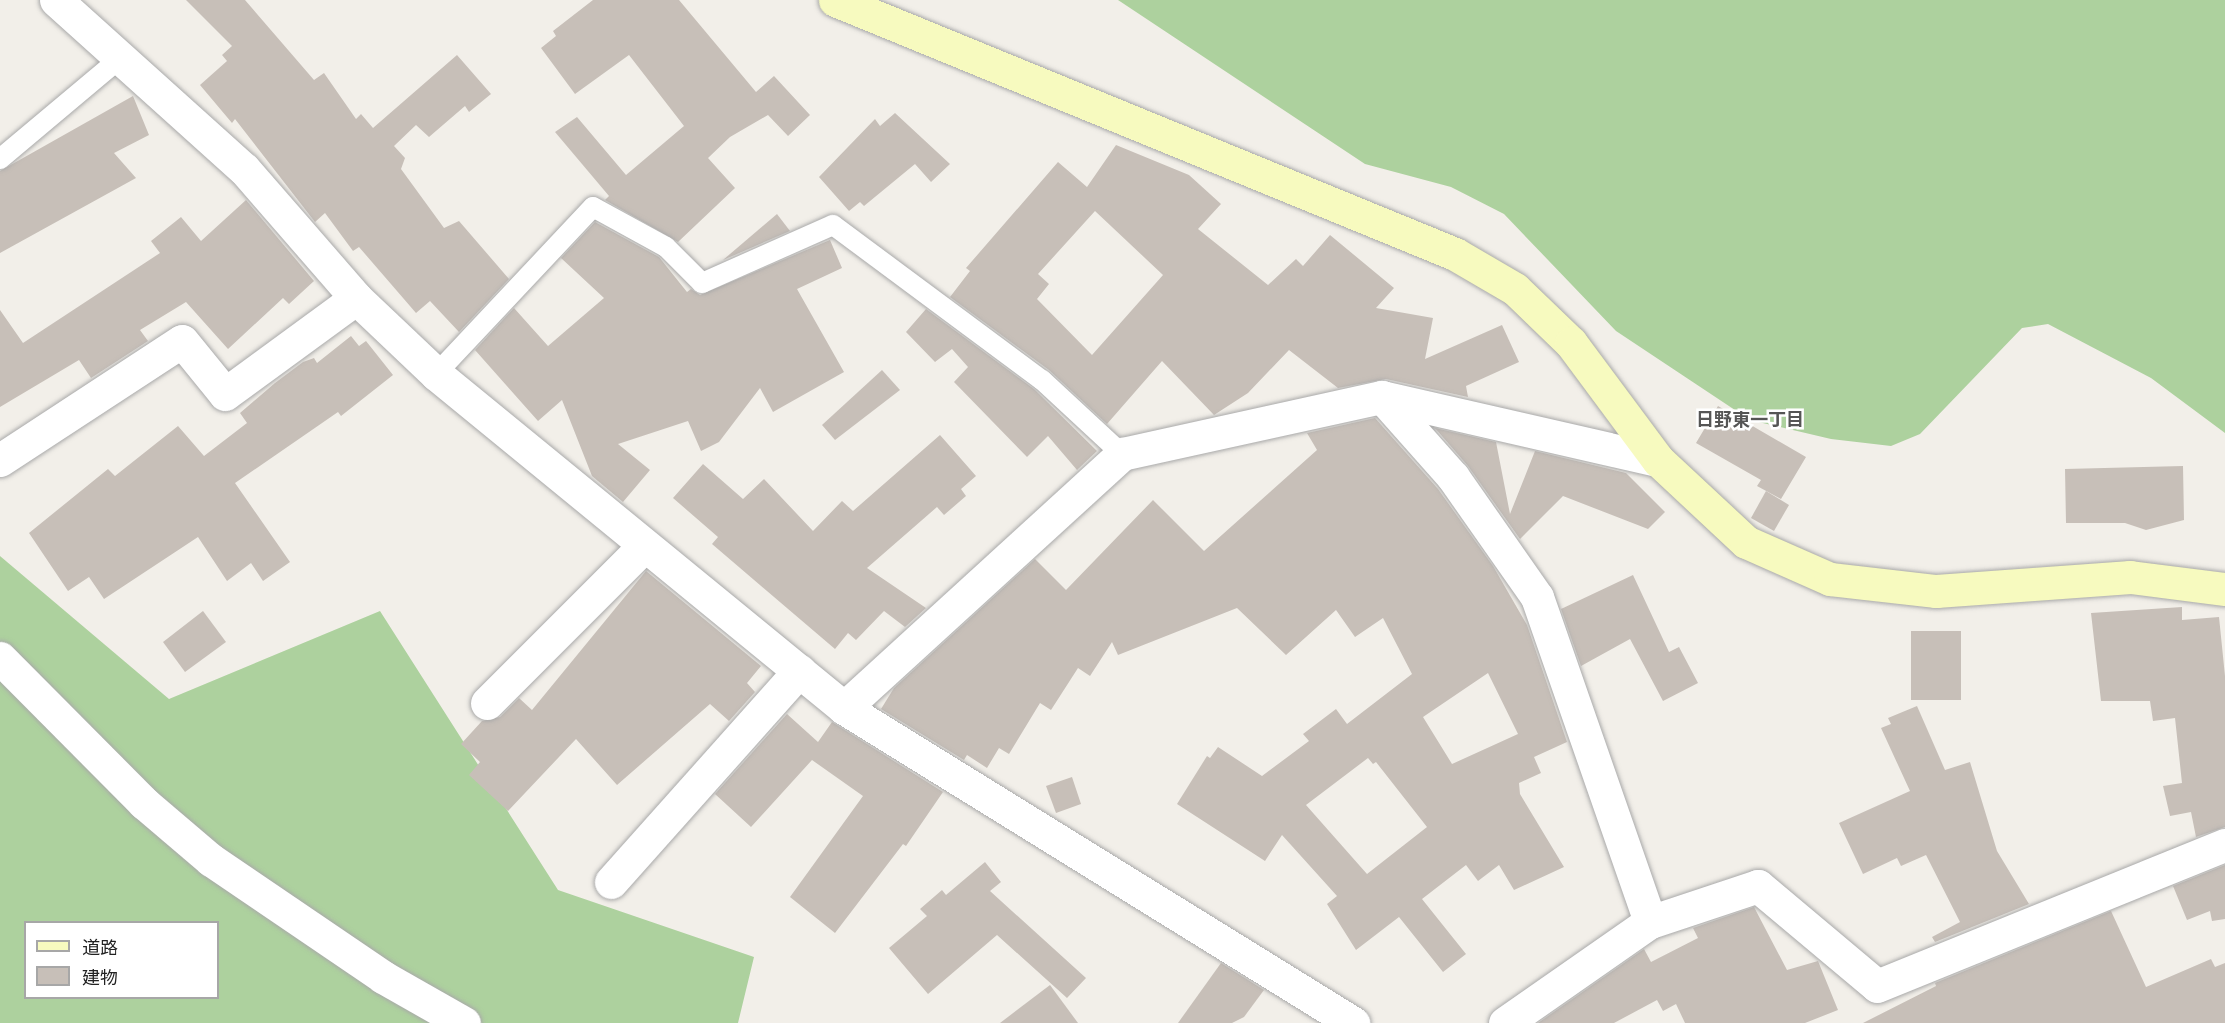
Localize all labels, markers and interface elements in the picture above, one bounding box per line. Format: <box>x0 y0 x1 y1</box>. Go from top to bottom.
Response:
district label: 日野東一丁目 <box>1696 409 1804 431</box>
legend <box>24 921 219 999</box>
text: 道路 <box>82 938 118 958</box>
text: 建物 <box>82 968 118 988</box>

